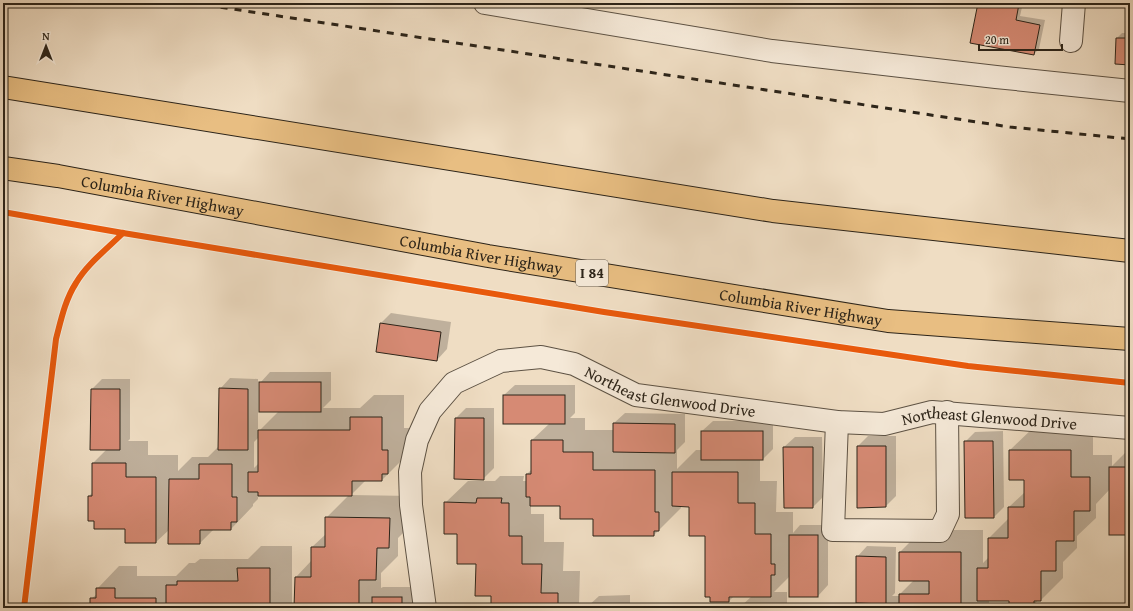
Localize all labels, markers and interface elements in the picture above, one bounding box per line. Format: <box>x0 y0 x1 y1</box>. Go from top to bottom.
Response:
north arrow <box>26 26 66 66</box>
scale bar <box>979 26 1062 52</box>
text: N <box>42 28 50 44</box>
text: 20 m <box>985 31 1009 48</box>
street label: Columbia River Highway <box>79 169 246 222</box>
street label: Columbia River Highway <box>398 228 564 280</box>
road number: I 84 <box>576 260 608 286</box>
street label: Columbia River Highway <box>718 282 884 332</box>
street label: Northeast Glenwood Drive <box>581 359 757 423</box>
street label: Northeast Glenwood Drive <box>899 400 1078 436</box>

